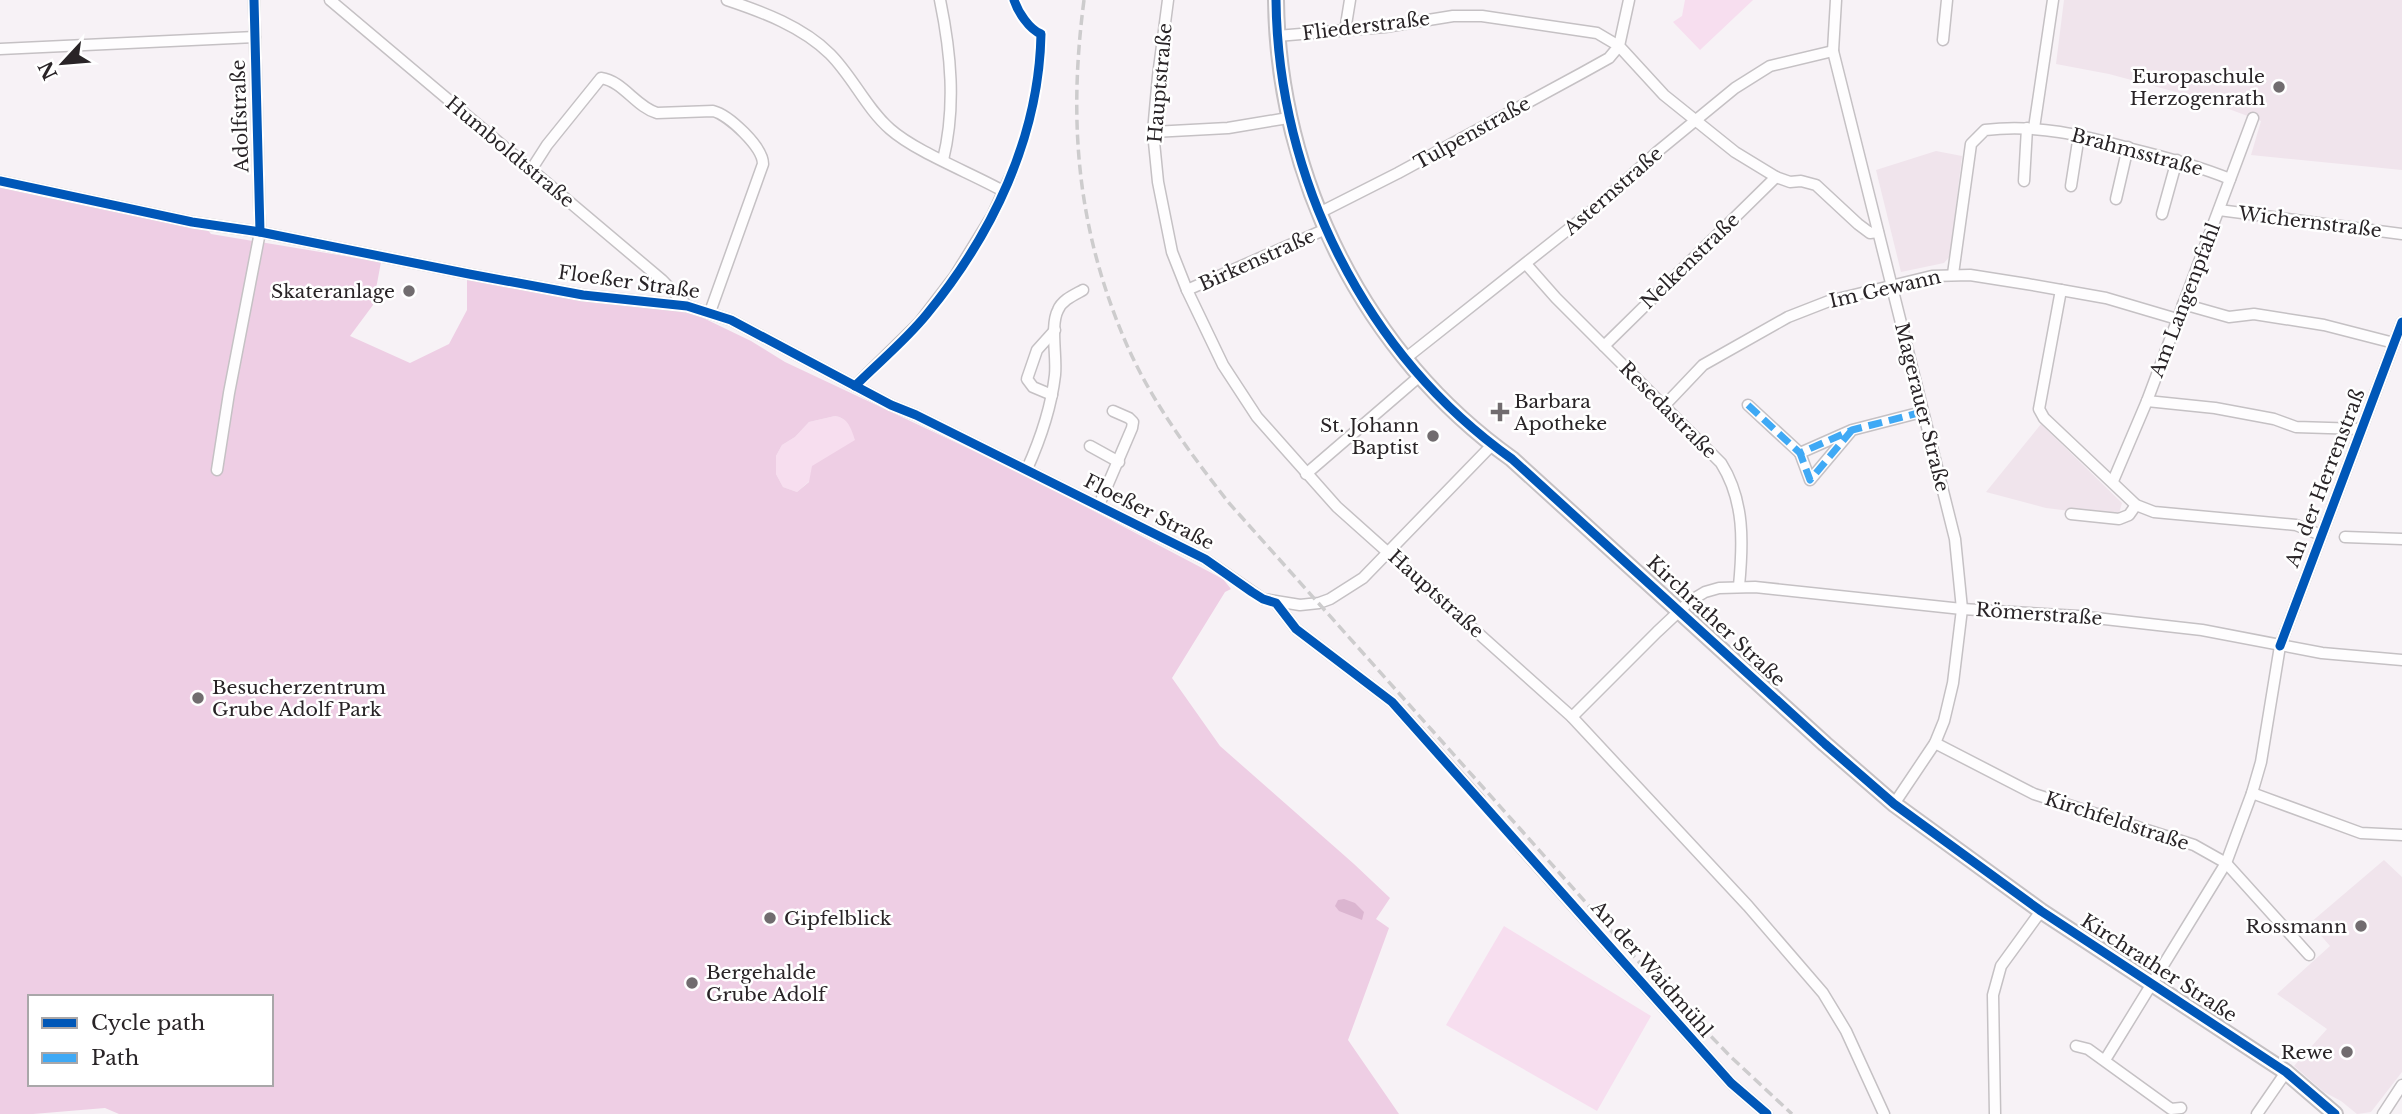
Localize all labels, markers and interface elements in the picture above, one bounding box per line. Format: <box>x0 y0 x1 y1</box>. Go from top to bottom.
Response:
street label: Fliederstraße <box>1301 7 1431 45</box>
street label: Hauptstraße <box>1143 22 1177 144</box>
north arrow <box>28 28 98 98</box>
text: N <box>34 57 62 83</box>
street label: Adolfstraße <box>227 59 253 174</box>
place label: Europaschule Herzogenrath <box>2130 65 2265 110</box>
marker: Europaschule Herzogenrath <box>2271 79 2287 95</box>
street label: Humboldtstraße <box>441 92 579 212</box>
street label: Tulpenstraße <box>1410 92 1534 174</box>
street label: Brahmsstraße <box>2069 123 2205 181</box>
street label: Asternstraße <box>1558 142 1667 241</box>
street label: Wichernstraße <box>2236 202 2383 242</box>
street label: Nelkenstraße <box>1636 208 1744 314</box>
street label: Am Langenpfahl <box>2145 219 2225 381</box>
street label: Birkenstraße <box>1196 224 1318 296</box>
street label: Floeßer Straße <box>557 261 701 303</box>
street label: Im Gewann <box>1827 265 1943 313</box>
place label: Skateranlage <box>271 280 395 303</box>
marker: Skateranlage <box>401 283 417 299</box>
street label: Magerauer Straße <box>1890 320 1954 494</box>
street label: Resedastraße <box>1615 357 1721 463</box>
street label: An der Herrenstraß <box>2280 386 2370 571</box>
place label: Barbara Apotheke <box>1513 390 1607 435</box>
marker: Barbara Apotheke <box>1492 404 1508 420</box>
place label: St. Johann Baptist <box>1320 414 1420 459</box>
marker: St. Johann Baptist <box>1425 428 1441 444</box>
street label: Floeßer Straße <box>1080 469 1218 555</box>
street label: Hauptstraße <box>1384 545 1488 643</box>
street label: Kirchrather Straße <box>1642 551 1790 691</box>
street label: Römerstraße <box>1975 598 2103 630</box>
place label: Besucherzentrum Grube Adolf Park <box>212 676 386 721</box>
marker: Besucherzentrum Grube Adolf Park <box>190 690 206 706</box>
street label: Kirchfeldstraße <box>2042 787 2192 855</box>
street label: An der Waidmühl <box>1586 895 1717 1042</box>
place label: Gipfelblick <box>784 907 892 930</box>
street label: Kirchrather Straße <box>2077 909 2241 1027</box>
marker: Gipfelblick <box>762 910 778 926</box>
place label: Rossmann <box>2245 915 2347 938</box>
marker: Rossmann <box>2353 918 2369 934</box>
place label: Bergehalde Grube Adolf <box>706 961 828 1006</box>
marker: Bergehalde Grube Adolf <box>684 975 700 991</box>
legend <box>28 995 273 1086</box>
text: Cycle path <box>91 1010 205 1036</box>
place label: Rewe <box>2281 1041 2333 1064</box>
marker: Rewe <box>2339 1044 2355 1060</box>
text: Path <box>91 1045 139 1071</box>

